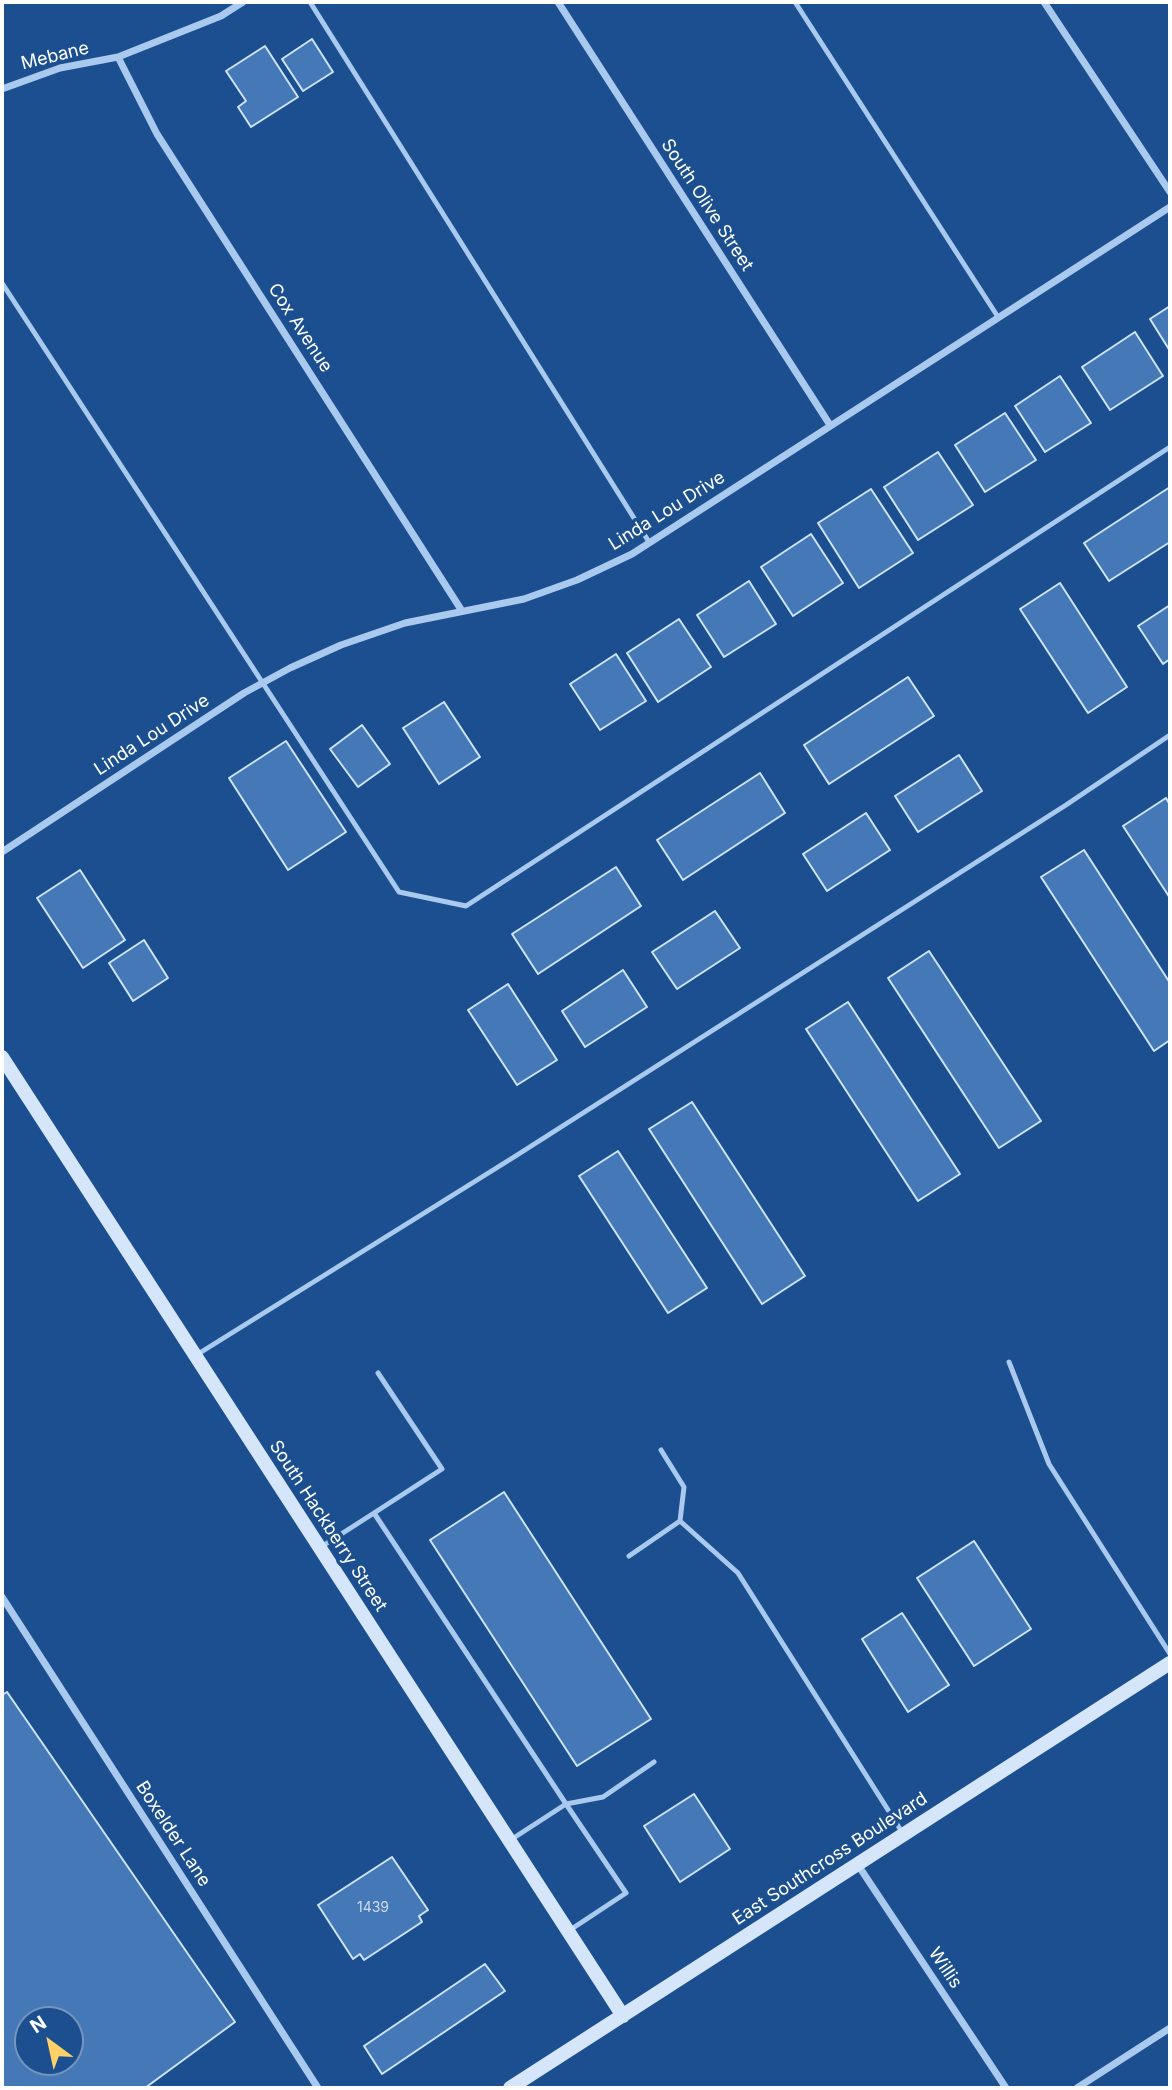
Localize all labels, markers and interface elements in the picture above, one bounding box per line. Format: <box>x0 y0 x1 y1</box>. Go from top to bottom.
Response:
street label: Mebane <box>19 37 91 75</box>
street label: South Olive Street <box>656 135 758 275</box>
street label: Cox Avenue <box>263 279 337 377</box>
street label: Linda Lou Drive <box>605 467 729 555</box>
street label: Linda Lou Drive <box>90 690 214 780</box>
street label: South Hackberry Street <box>265 1436 391 1616</box>
street label: Boxelder Lane <box>131 1777 215 1891</box>
street label: East Southcross Boulevard <box>729 1788 931 1930</box>
house number: 1439 <box>357 1900 389 1916</box>
street label: Willis <box>924 1943 966 1993</box>
north arrow <box>14 2006 84 2076</box>
text: N <box>26 2011 51 2038</box>

